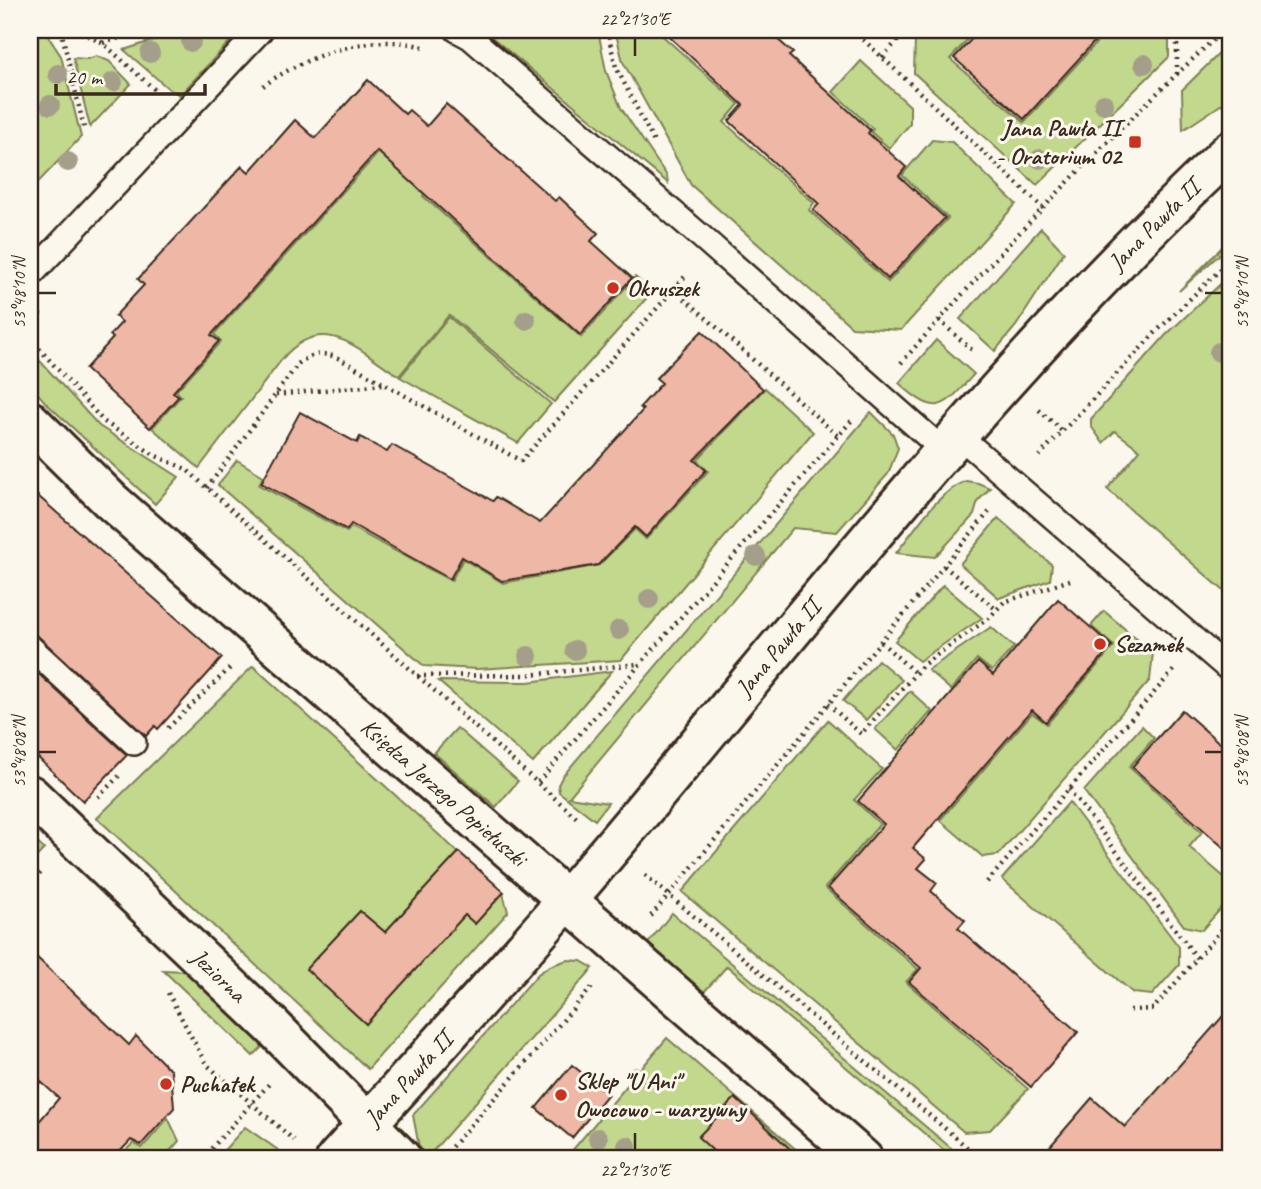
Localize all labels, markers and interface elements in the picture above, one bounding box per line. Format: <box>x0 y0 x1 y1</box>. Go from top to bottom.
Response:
text: 22°21'30"E <box>600 8 672 30</box>
scale bar <box>56 52 205 96</box>
text: 20 m <box>66 64 104 90</box>
place label: Jana Pawła II - Oratorium 02 <box>996 113 1126 171</box>
marker: Jana Pawła II - Oratorium 02 <box>1127 134 1143 150</box>
street label: Jana Pawła II <box>1101 169 1210 278</box>
text: 53°48'10"N <box>8 254 30 328</box>
text: 53°48'10"N <box>1231 254 1253 328</box>
place label: Okruszek <box>627 273 701 303</box>
marker: Okruszek <box>605 280 621 296</box>
street label: Jana Pawła II <box>728 589 831 703</box>
place label: Sezamek <box>1114 629 1185 659</box>
marker: Sezamek <box>1092 636 1108 652</box>
street label: Księdza Jerzego Popiełuszki <box>355 712 535 874</box>
text: 53°48'08"N <box>8 713 30 787</box>
text: 53°48'08"N <box>1231 713 1253 787</box>
street label: Jeziorna <box>184 941 254 1010</box>
street label: Jana Pawła II <box>357 1021 462 1133</box>
place label: Sklep "U Ani" Owocowo - warzywny <box>575 1066 748 1124</box>
place label: Puchatek <box>180 1069 256 1099</box>
marker: Puchatek <box>158 1076 174 1092</box>
marker: Sklep "U Ani" Owocowo - warzywny <box>553 1087 569 1103</box>
text: 22°21'30"E <box>600 1159 672 1181</box>

